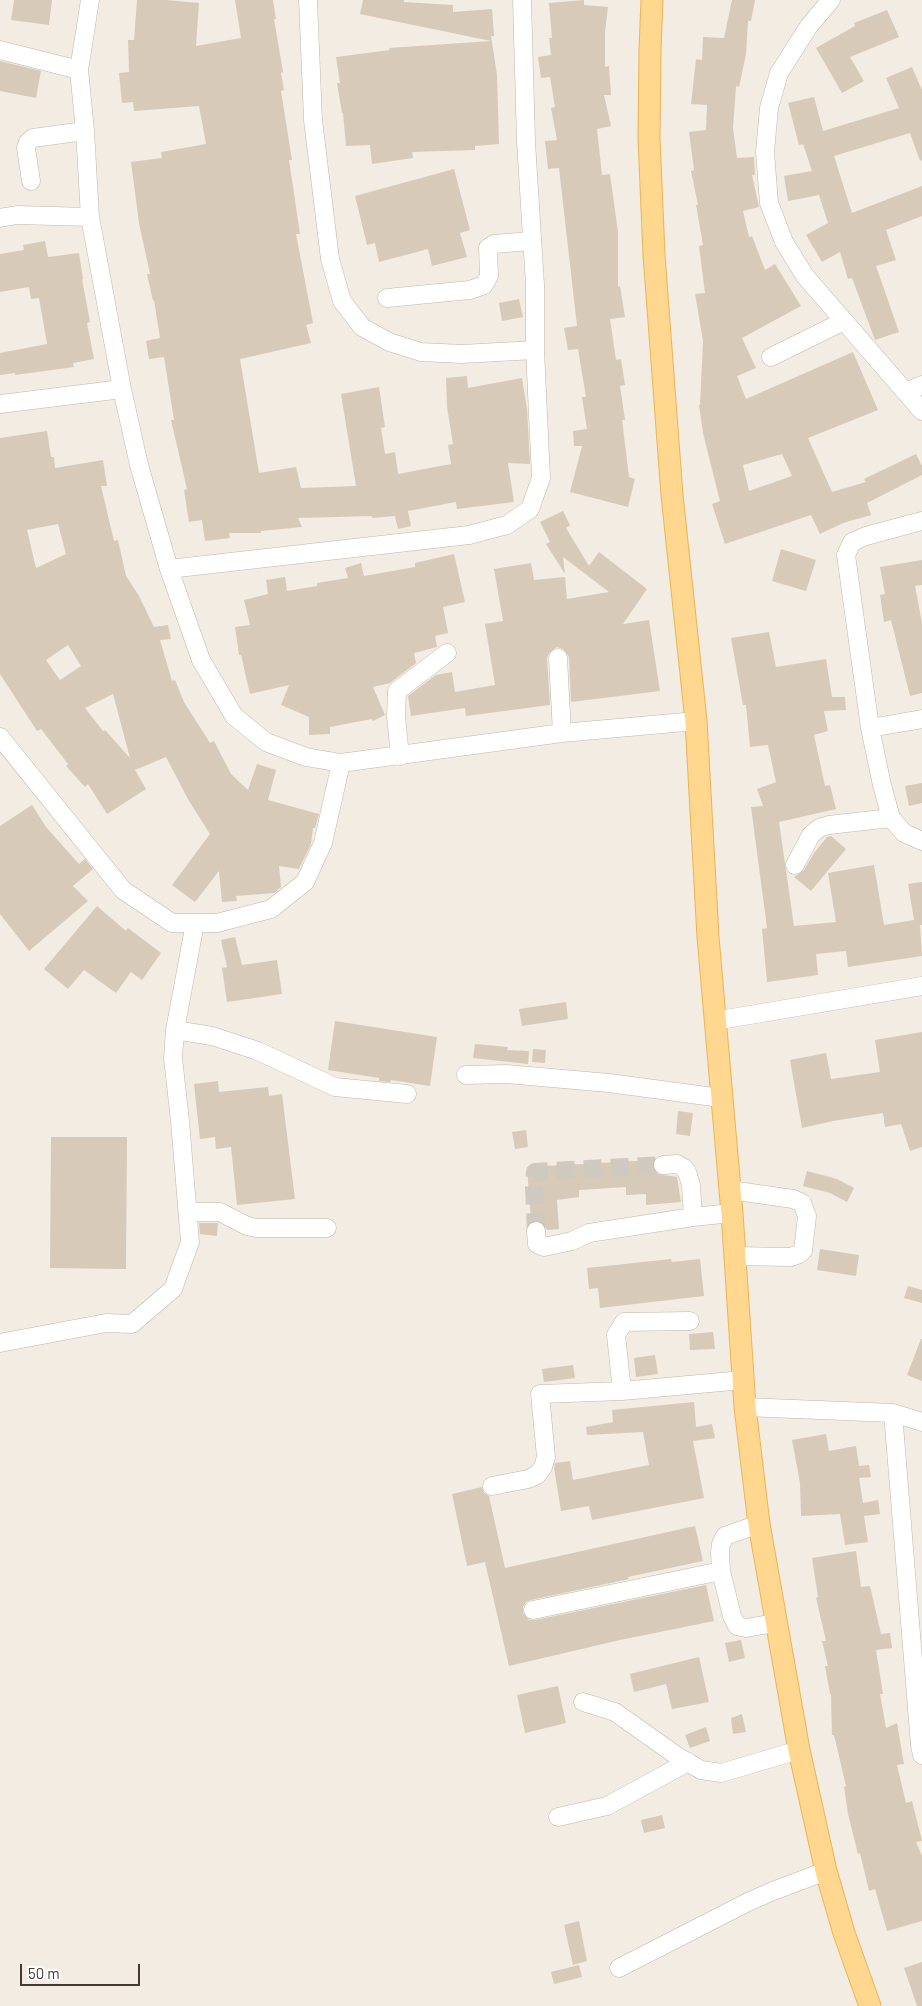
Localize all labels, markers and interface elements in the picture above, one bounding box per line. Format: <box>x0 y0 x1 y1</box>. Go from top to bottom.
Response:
scale bar <box>22 1954 142 1986</box>
text: 50 m <box>28 1964 60 1982</box>

